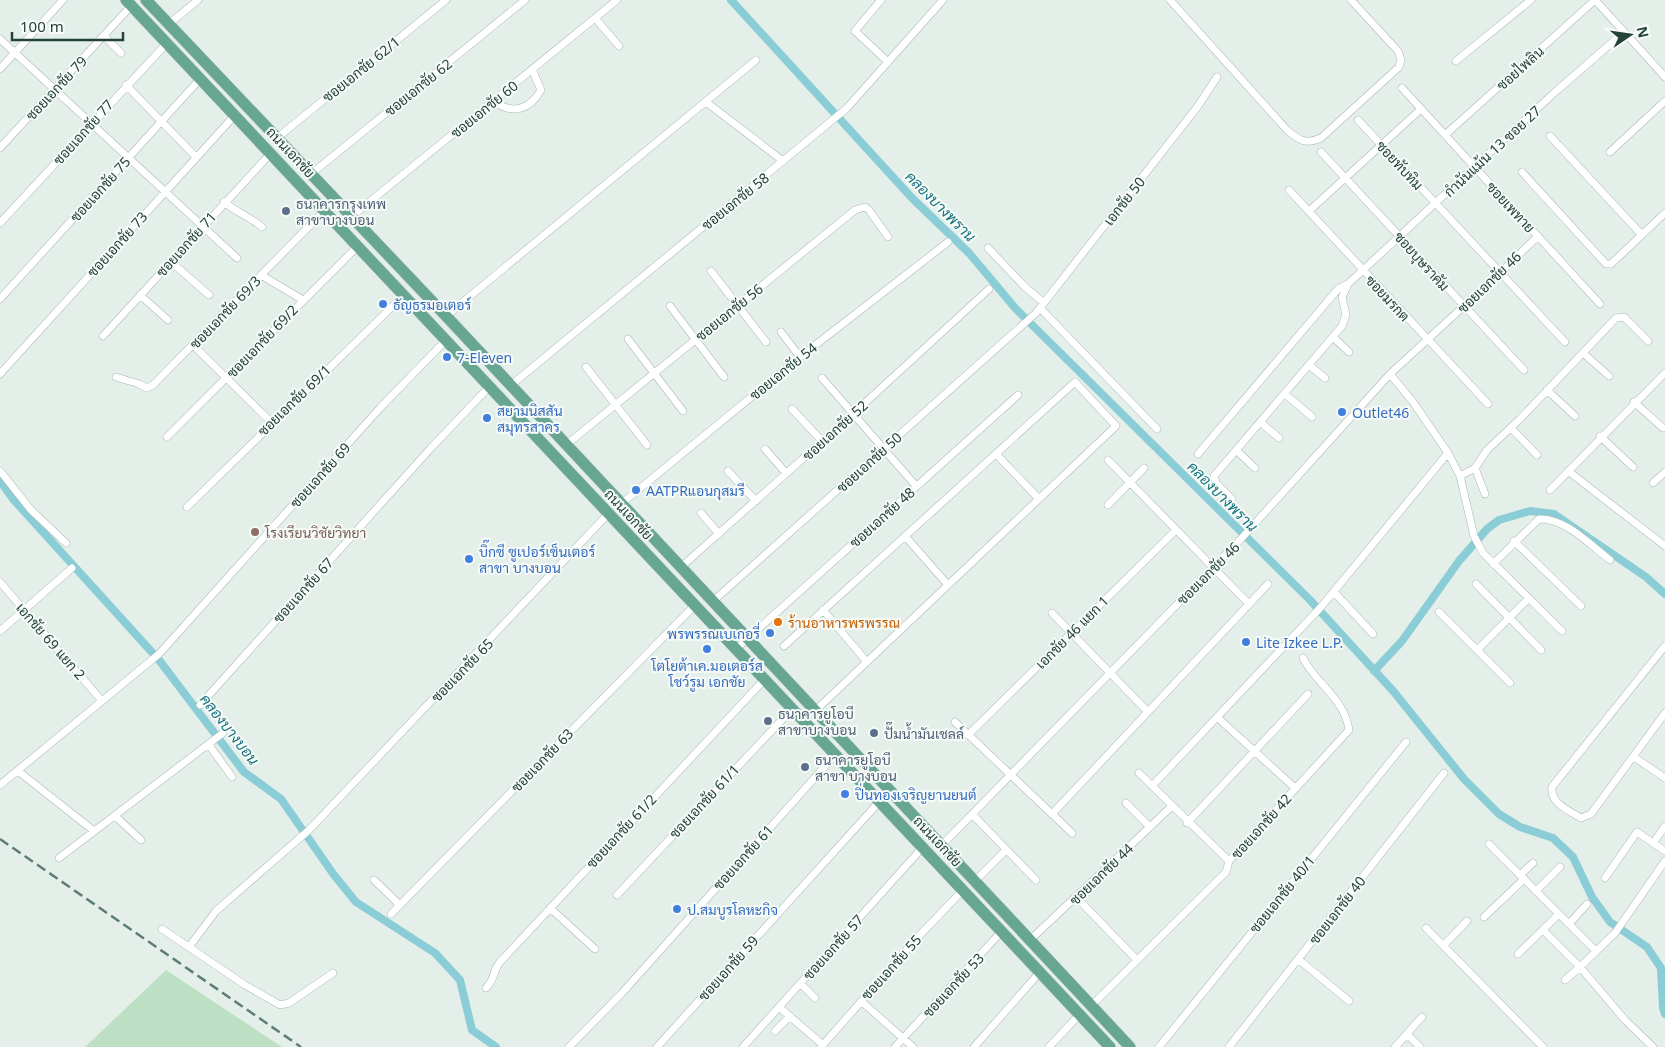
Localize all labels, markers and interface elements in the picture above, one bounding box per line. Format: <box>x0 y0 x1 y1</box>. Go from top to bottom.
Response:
scale bar <box>12 10 124 42</box>
north arrow <box>1605 10 1655 60</box>
text: 100 m <box>20 16 64 36</box>
text: N <box>1633 24 1654 40</box>
street label: ซอยเอกชัย 62/1 <box>318 32 404 106</box>
street label: ซอยไพลิน <box>1492 42 1548 94</box>
street label: ซอยเอกชัย 79 <box>21 52 91 124</box>
street label: ซอยเอกชัย 62 <box>380 54 456 120</box>
street label: ซอยเอกชัย 60 <box>446 76 522 142</box>
street label: ซอยเอกชัย 77 <box>49 95 117 169</box>
street label: กำนันแม้น 13 ซอย 27 <box>1439 101 1545 201</box>
street label: ถนนเอกชัย <box>263 122 319 182</box>
street label: ซอยทับทิม <box>1372 136 1428 194</box>
street label: ซอยเอกชัย 75 <box>66 152 134 226</box>
water label: คลองบางพราน <box>901 166 981 246</box>
street label: ซอยเอกชัย 58 <box>697 168 773 234</box>
street label: เอกชัย 50 <box>1099 173 1149 229</box>
street label: ซอยเพทาย <box>1482 177 1540 237</box>
place label: ธนาคารกรุงเทพ สาขาบางบอน <box>296 194 386 229</box>
marker: ธนาคารกรุงเทพ สาขาบางบอน <box>280 205 292 217</box>
street label: ซอยเอกชัย 73 <box>83 207 151 281</box>
street label: ซอยเอกชัย 71 <box>152 207 220 281</box>
street label: ซอยบุษราคัม <box>1389 227 1454 296</box>
street label: ซอยเอกชัย 46 <box>1453 247 1525 317</box>
street label: ซอยเอกชัย 69/3 <box>185 271 265 353</box>
street label: ซอยมรกต <box>1362 271 1414 325</box>
street label: ซอยเอกชัย 56 <box>691 279 767 345</box>
place label: ธัญธรมอเตอร์ <box>393 295 471 314</box>
marker: ธัญธรมอเตอร์ <box>377 298 389 310</box>
street label: ซอยเอกชัย 69/2 <box>222 300 302 382</box>
street label: ซอยเอกชัย 54 <box>745 338 821 404</box>
place label: 7-Eleven <box>457 348 512 367</box>
marker: 7-Eleven <box>441 351 453 363</box>
street label: ซอยเอกชัย 69/1 <box>253 360 335 440</box>
street label: ซอยเอกชัย 52 <box>798 396 872 464</box>
place label: สยามนิสสัน สมุทรสาคร <box>497 401 563 437</box>
place label: Outlet46 <box>1352 403 1409 422</box>
marker: Outlet46 <box>1336 406 1348 418</box>
marker: สยามนิสสัน สมุทรสาคร <box>481 412 493 424</box>
street label: ซอยเอกชัย 50 <box>832 428 906 496</box>
street label: ซอยเอกชัย 69 <box>286 438 354 512</box>
water label: คลองบางพราน <box>1183 456 1263 536</box>
place label: AATPRแอนกุสมรี <box>646 481 745 501</box>
street label: ซอยเอกชัย 48 <box>845 483 919 551</box>
street label: ถนนเอกชัย <box>601 484 657 544</box>
marker: AATPRแอนกุสมรี <box>630 484 642 496</box>
place label: โรงเรียนวิชัยวิทยา <box>264 523 366 542</box>
marker: โรงเรียนวิชัยวิทยา <box>249 526 261 538</box>
street label: ซอยเอกชัย 46 <box>1172 537 1244 609</box>
place label: บิ๊กซี ซูเปอร์เซ็นเตอร์ สาขา บางบอน <box>479 539 595 577</box>
street label: ซอยเอกชัย 67 <box>269 553 337 627</box>
marker: บิ๊กซี ซูเปอร์เซ็นเตอร์ สาขา บางบอน <box>463 553 475 565</box>
street label: เอกชัย 46 แยก 1 <box>1031 591 1113 673</box>
street label: เอกชัย 69 แยก 2 <box>12 598 90 684</box>
place label: ร้านอาหารพรพรรณ <box>788 613 900 632</box>
marker: ร้านอาหารพรพรรณ <box>772 616 784 628</box>
place label: พรพรรณเบเกอรี่ <box>667 622 760 643</box>
marker: พรพรรณเบเกอรี่ <box>764 627 776 639</box>
place label: Lite Izkee L.P. <box>1256 633 1343 652</box>
street label: ซอยเอกชัย 65 <box>427 634 497 706</box>
marker: Lite Izkee L.P. <box>1240 636 1252 648</box>
marker: โตโยต้าเค.มอเตอร์ส โชว์รูม เอกชัย <box>701 643 713 655</box>
place label: โตโยต้าเค.มอเตอร์ส โชว์รูม เอกชัย <box>650 656 763 692</box>
water label: คลองบางบอน <box>196 689 264 769</box>
place label: ธนาคารยูโอบี สาขาบางบอน <box>778 704 856 739</box>
marker: ธนาคารยูโอบี สาขาบางบอน <box>762 715 774 727</box>
place label: ปั๊มน้ำมันเชลล์ <box>884 721 964 743</box>
street label: ซอยเอกชัย 63 <box>507 724 577 796</box>
marker: ปั๊มน้ำมันเชลล์ <box>868 727 880 739</box>
place label: ธนาคารยูโอบี สาขา บางบอน <box>815 750 897 785</box>
street label: ซอยเอกชัย 61/1 <box>665 760 743 842</box>
marker: ธนาคารยูโอบี สาขา บางบอน <box>799 761 811 773</box>
place label: ปิ่นทองเจริญยานยนต์ <box>854 783 977 804</box>
marker: ปิ่นทองเจริญยานยนต์ <box>839 788 851 800</box>
street label: ซอยเอกชัย 42 <box>1227 789 1295 863</box>
street label: ซอยเอกชัย 61/2 <box>582 790 660 872</box>
street label: ถนนเอกชัย <box>910 811 966 871</box>
street label: ซอยเอกชัย 61 <box>709 820 777 894</box>
street label: ซอยเอกชัย 44 <box>1065 839 1137 909</box>
street label: ซอยเอกชัย 40/1 <box>1245 851 1319 937</box>
street label: ซอยเอกชัย 40 <box>1304 872 1370 948</box>
place label: ป.สมบูรโลหะกิจ <box>687 900 778 920</box>
marker: ป.สมบูรโลหะกิจ <box>671 903 683 915</box>
street label: ซอยเอกชัย 57 <box>799 910 867 984</box>
street label: ซอยเอกชัย 55 <box>857 930 925 1004</box>
street label: ซอยเอกชัย 59 <box>694 931 762 1005</box>
street label: ซอยเอกชัย 53 <box>918 949 988 1021</box>

